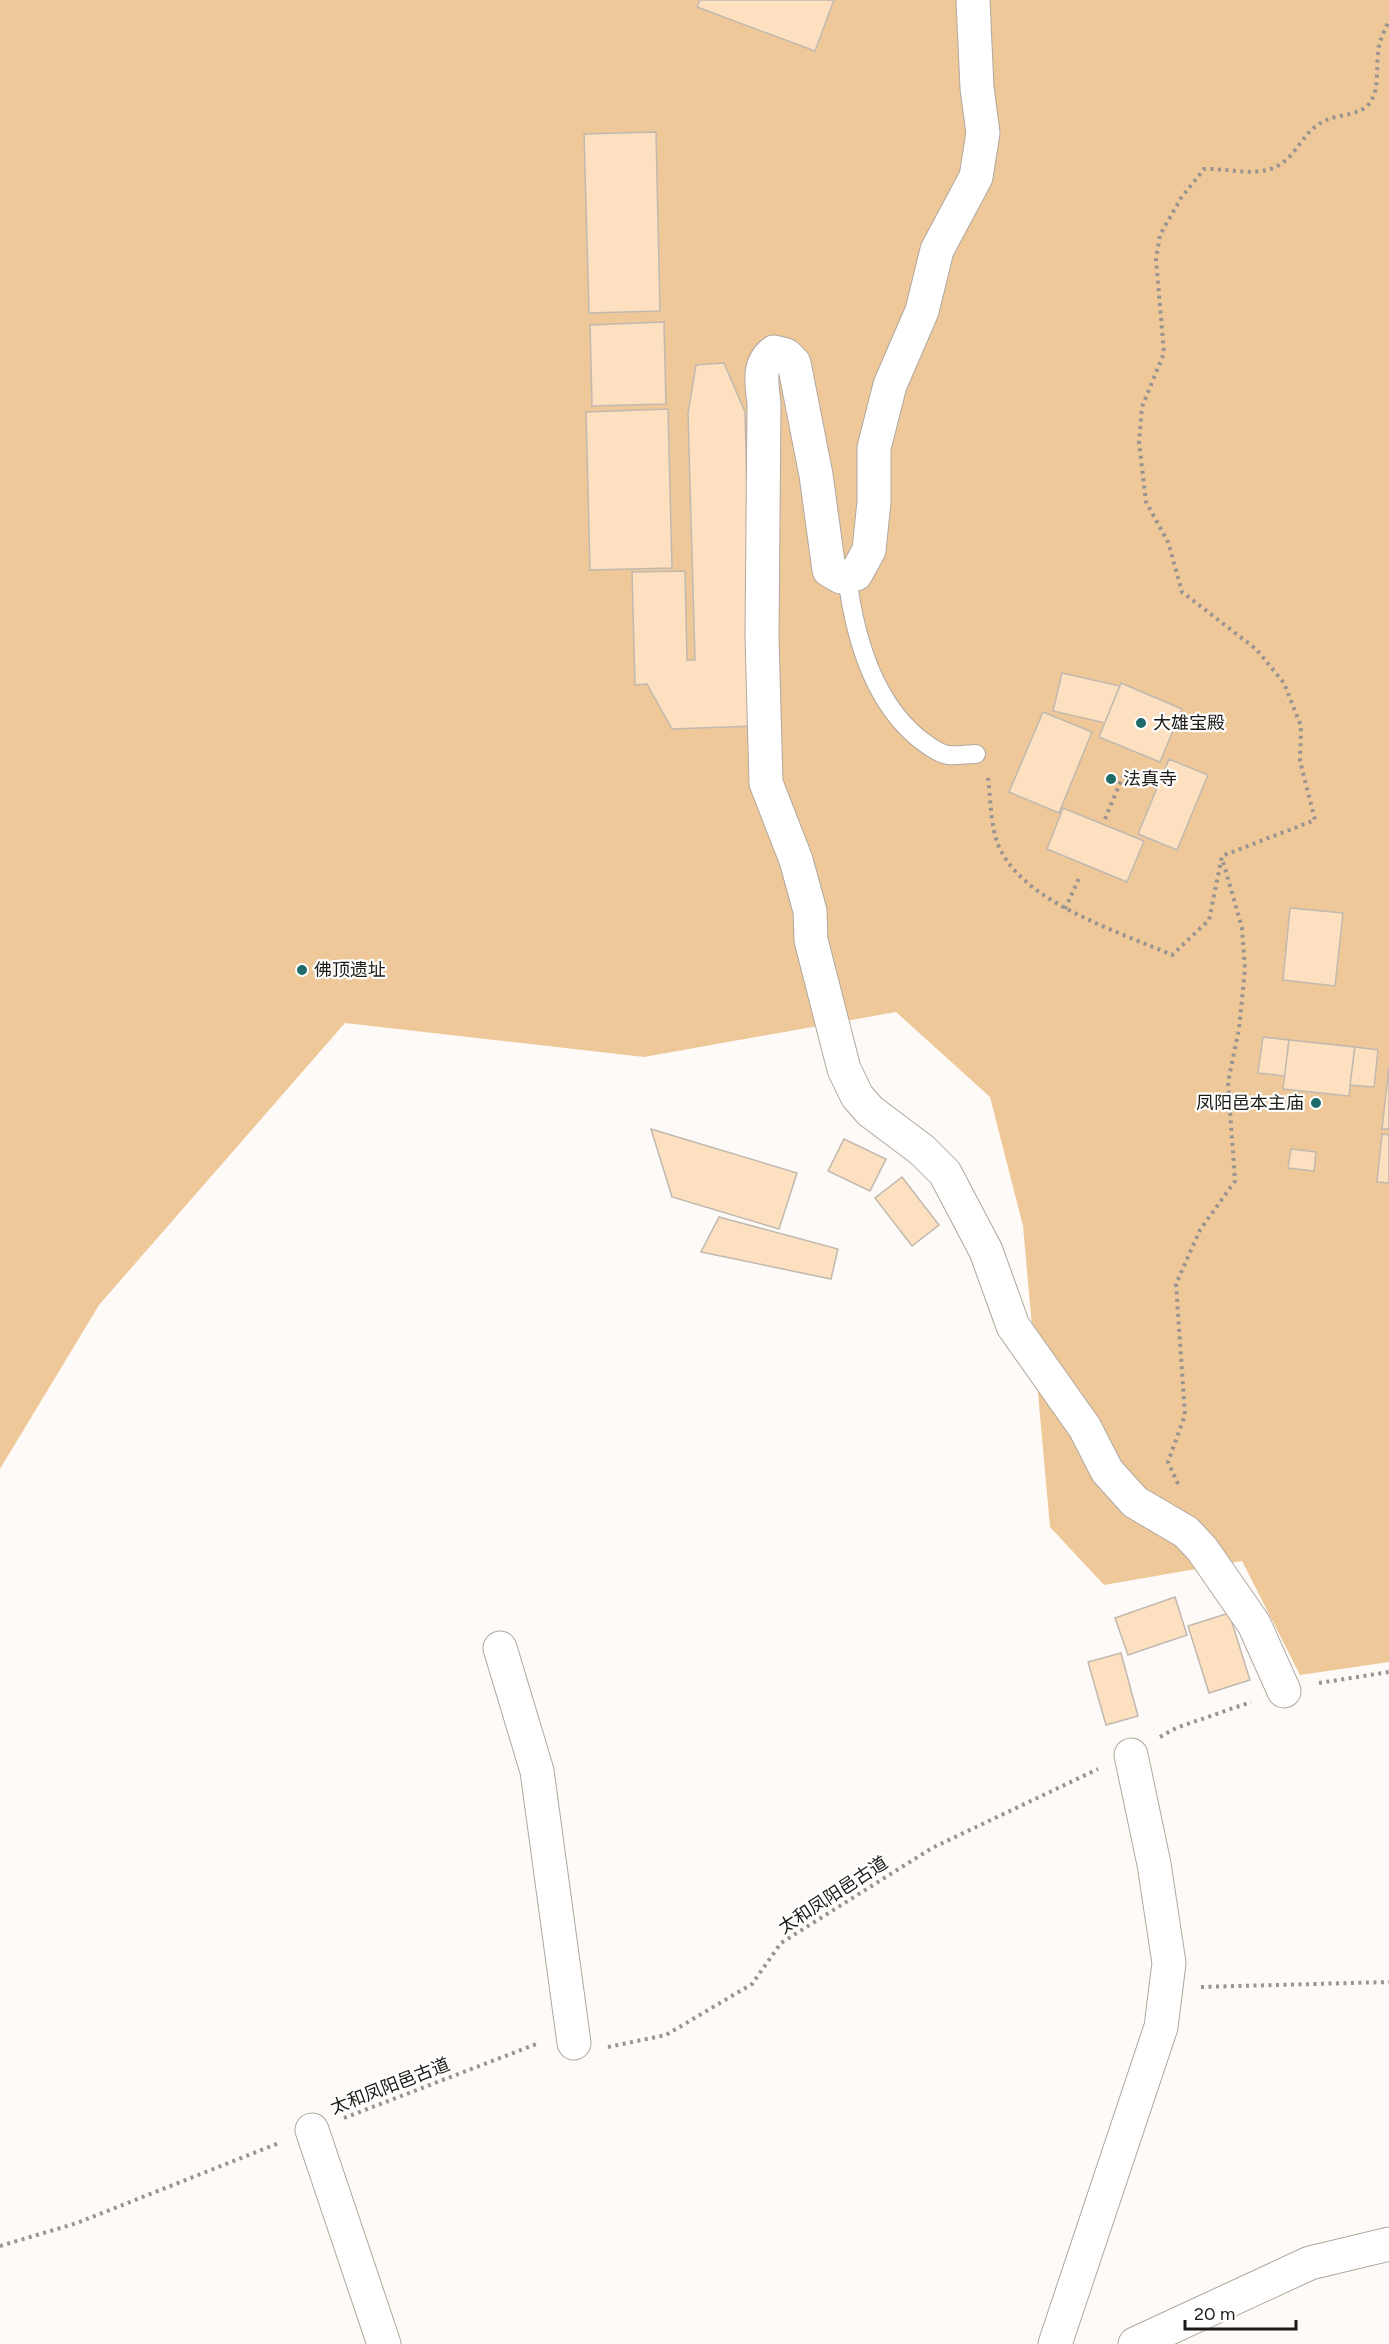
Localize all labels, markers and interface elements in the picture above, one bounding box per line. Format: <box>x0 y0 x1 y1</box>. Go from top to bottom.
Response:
place label: 大雄宝殿 <box>1153 712 1225 734</box>
marker: 大雄宝殿 <box>1134 716 1148 730</box>
place label: 法真寺 <box>1123 768 1177 790</box>
marker: 法真寺 <box>1104 772 1118 786</box>
place label: 佛顶遗址 <box>314 959 386 981</box>
marker: 佛顶遗址 <box>295 963 309 977</box>
place label: 凤阳邑本主庙 <box>1196 1092 1304 1114</box>
marker: 凤阳邑本主庙 <box>1309 1096 1323 1110</box>
street label: 太和凤阳邑古道 <box>774 1851 892 1939</box>
street label: 太和凤阳邑古道 <box>327 2053 453 2119</box>
scale bar <box>1185 2293 1296 2331</box>
text: 20 m <box>1194 2303 1235 2325</box>

